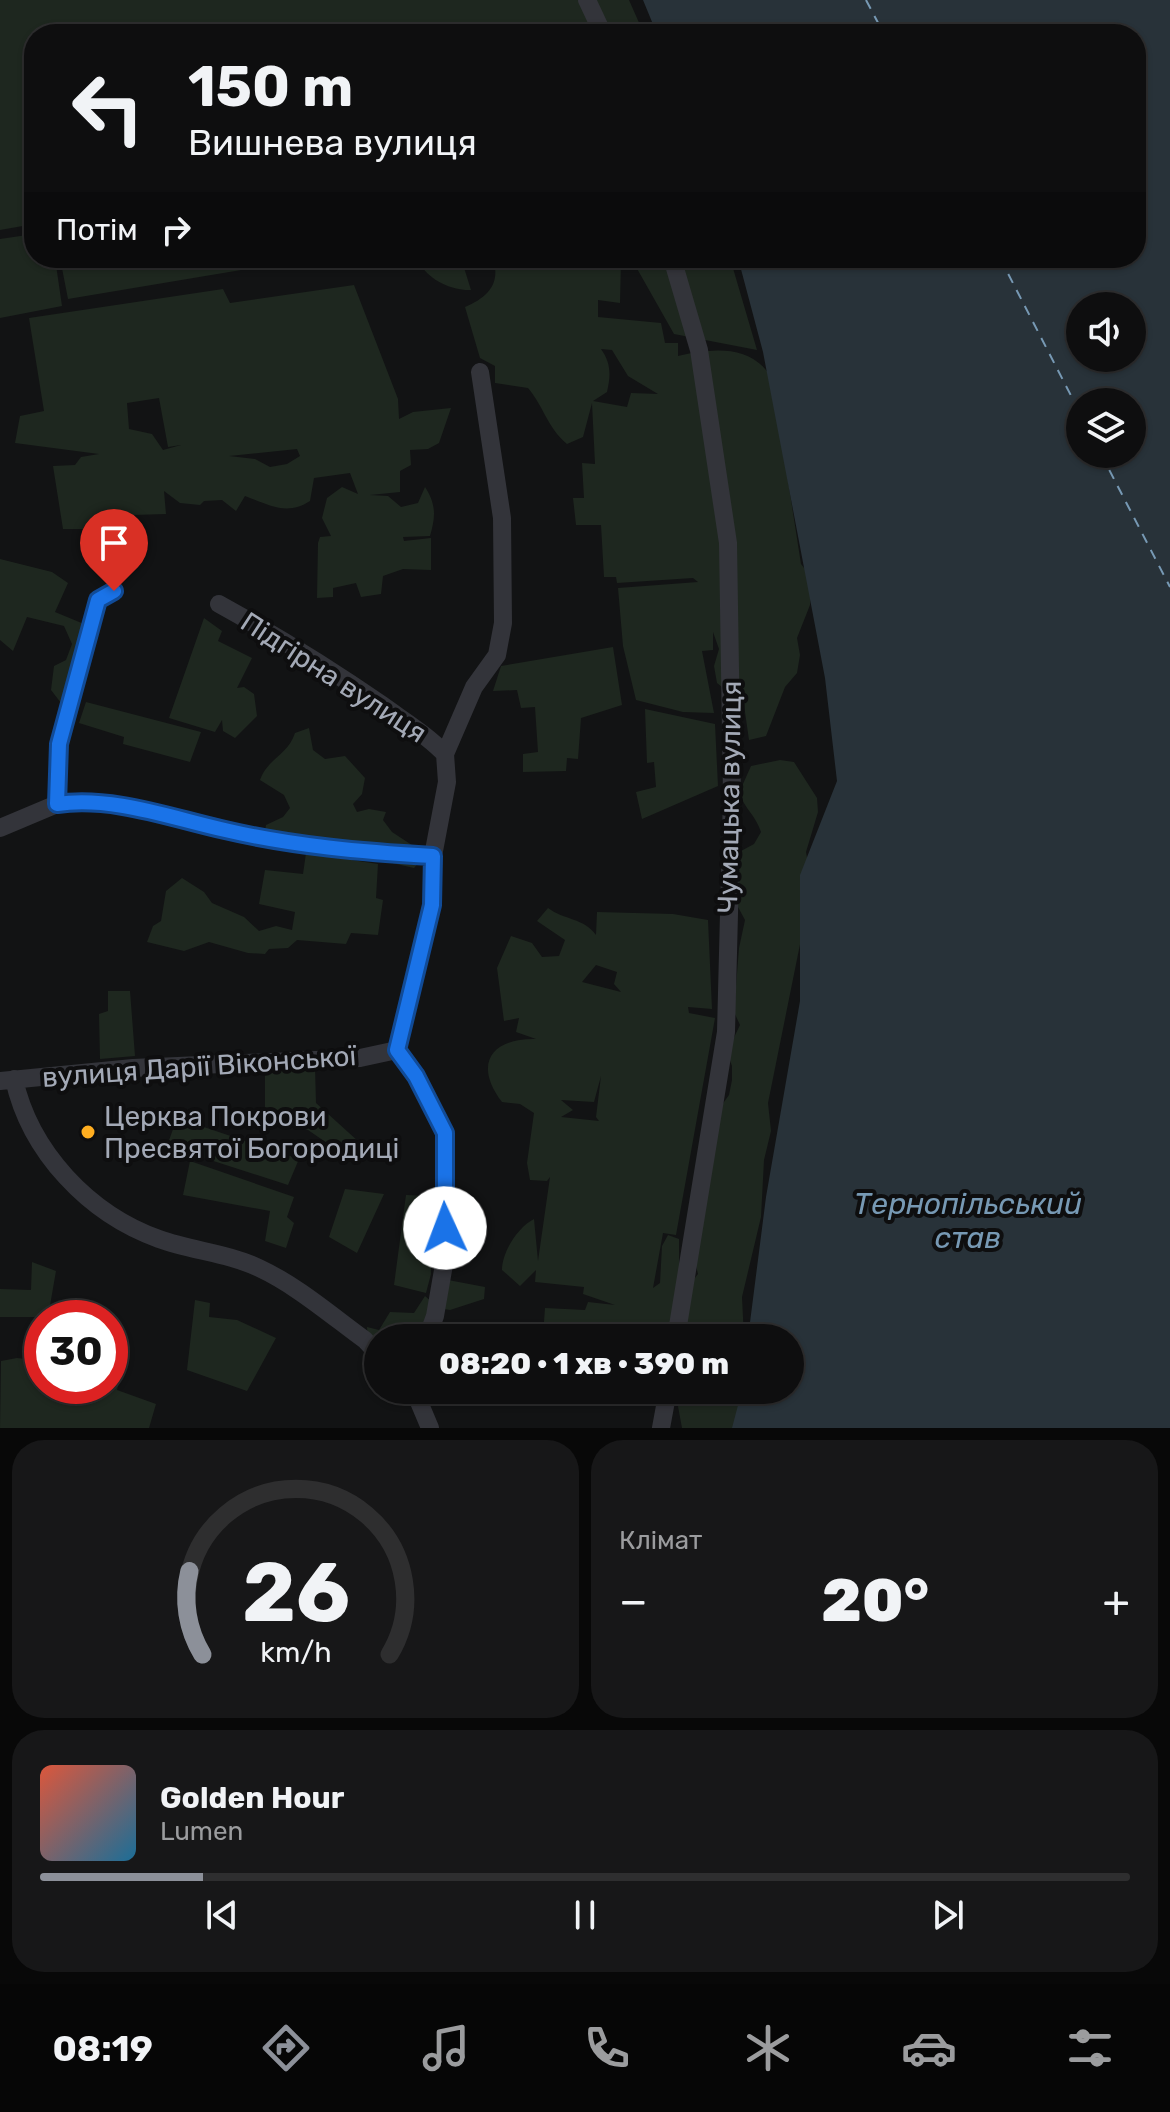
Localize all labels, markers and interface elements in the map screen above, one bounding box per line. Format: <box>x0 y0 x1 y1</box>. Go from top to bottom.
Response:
text: 150 m <box>188 54 353 120</box>
icon: left <box>56 56 160 160</box>
text: Вишнева вулиця <box>188 121 477 164</box>
icon: right <box>154 208 198 252</box>
text: Потім <box>56 212 138 248</box>
map controls <box>1066 292 1146 468</box>
button: sound <box>1066 292 1146 372</box>
button: layers <box>1066 388 1146 468</box>
pin <box>80 509 148 591</box>
icon: arrive <box>92 521 136 565</box>
street label: Підгірна вулиця <box>235 605 433 750</box>
street label: Чумацька вулиця <box>711 680 748 914</box>
street label: вулиця Дарії Віконської <box>41 1039 358 1094</box>
place label: Церква Покрови Пресвятої Богородиці <box>104 1100 399 1165</box>
marker: Церква Покрови Пресвятої Богородиці <box>79 1123 97 1141</box>
position arrow <box>403 1186 487 1270</box>
water label: Тернопільський став <box>854 1186 1082 1256</box>
speed limit sign: 30 <box>24 1300 128 1404</box>
text: 08:20 · 1 хв · 390 m <box>439 1346 729 1382</box>
text: Клімат <box>619 1525 702 1556</box>
text: 26 <box>241 1543 350 1642</box>
text: 20° <box>821 1565 929 1636</box>
text: − <box>619 1575 648 1627</box>
text: + <box>1103 1575 1130 1627</box>
text: km/h <box>260 1635 331 1669</box>
text: Golden Hour <box>160 1780 344 1816</box>
text: Lumen <box>160 1816 243 1847</box>
icon: previous <box>200 1893 244 1937</box>
icon: pause <box>563 1893 607 1937</box>
icon: next <box>926 1893 970 1937</box>
icon: directions <box>258 2020 314 2076</box>
icon: music <box>418 2020 474 2076</box>
icon: phone <box>579 2020 635 2076</box>
icon: climate <box>740 2020 796 2076</box>
icon: car <box>901 2020 957 2076</box>
icon: filters <box>1062 2020 1118 2076</box>
text: 08:19 <box>52 2027 153 2070</box>

